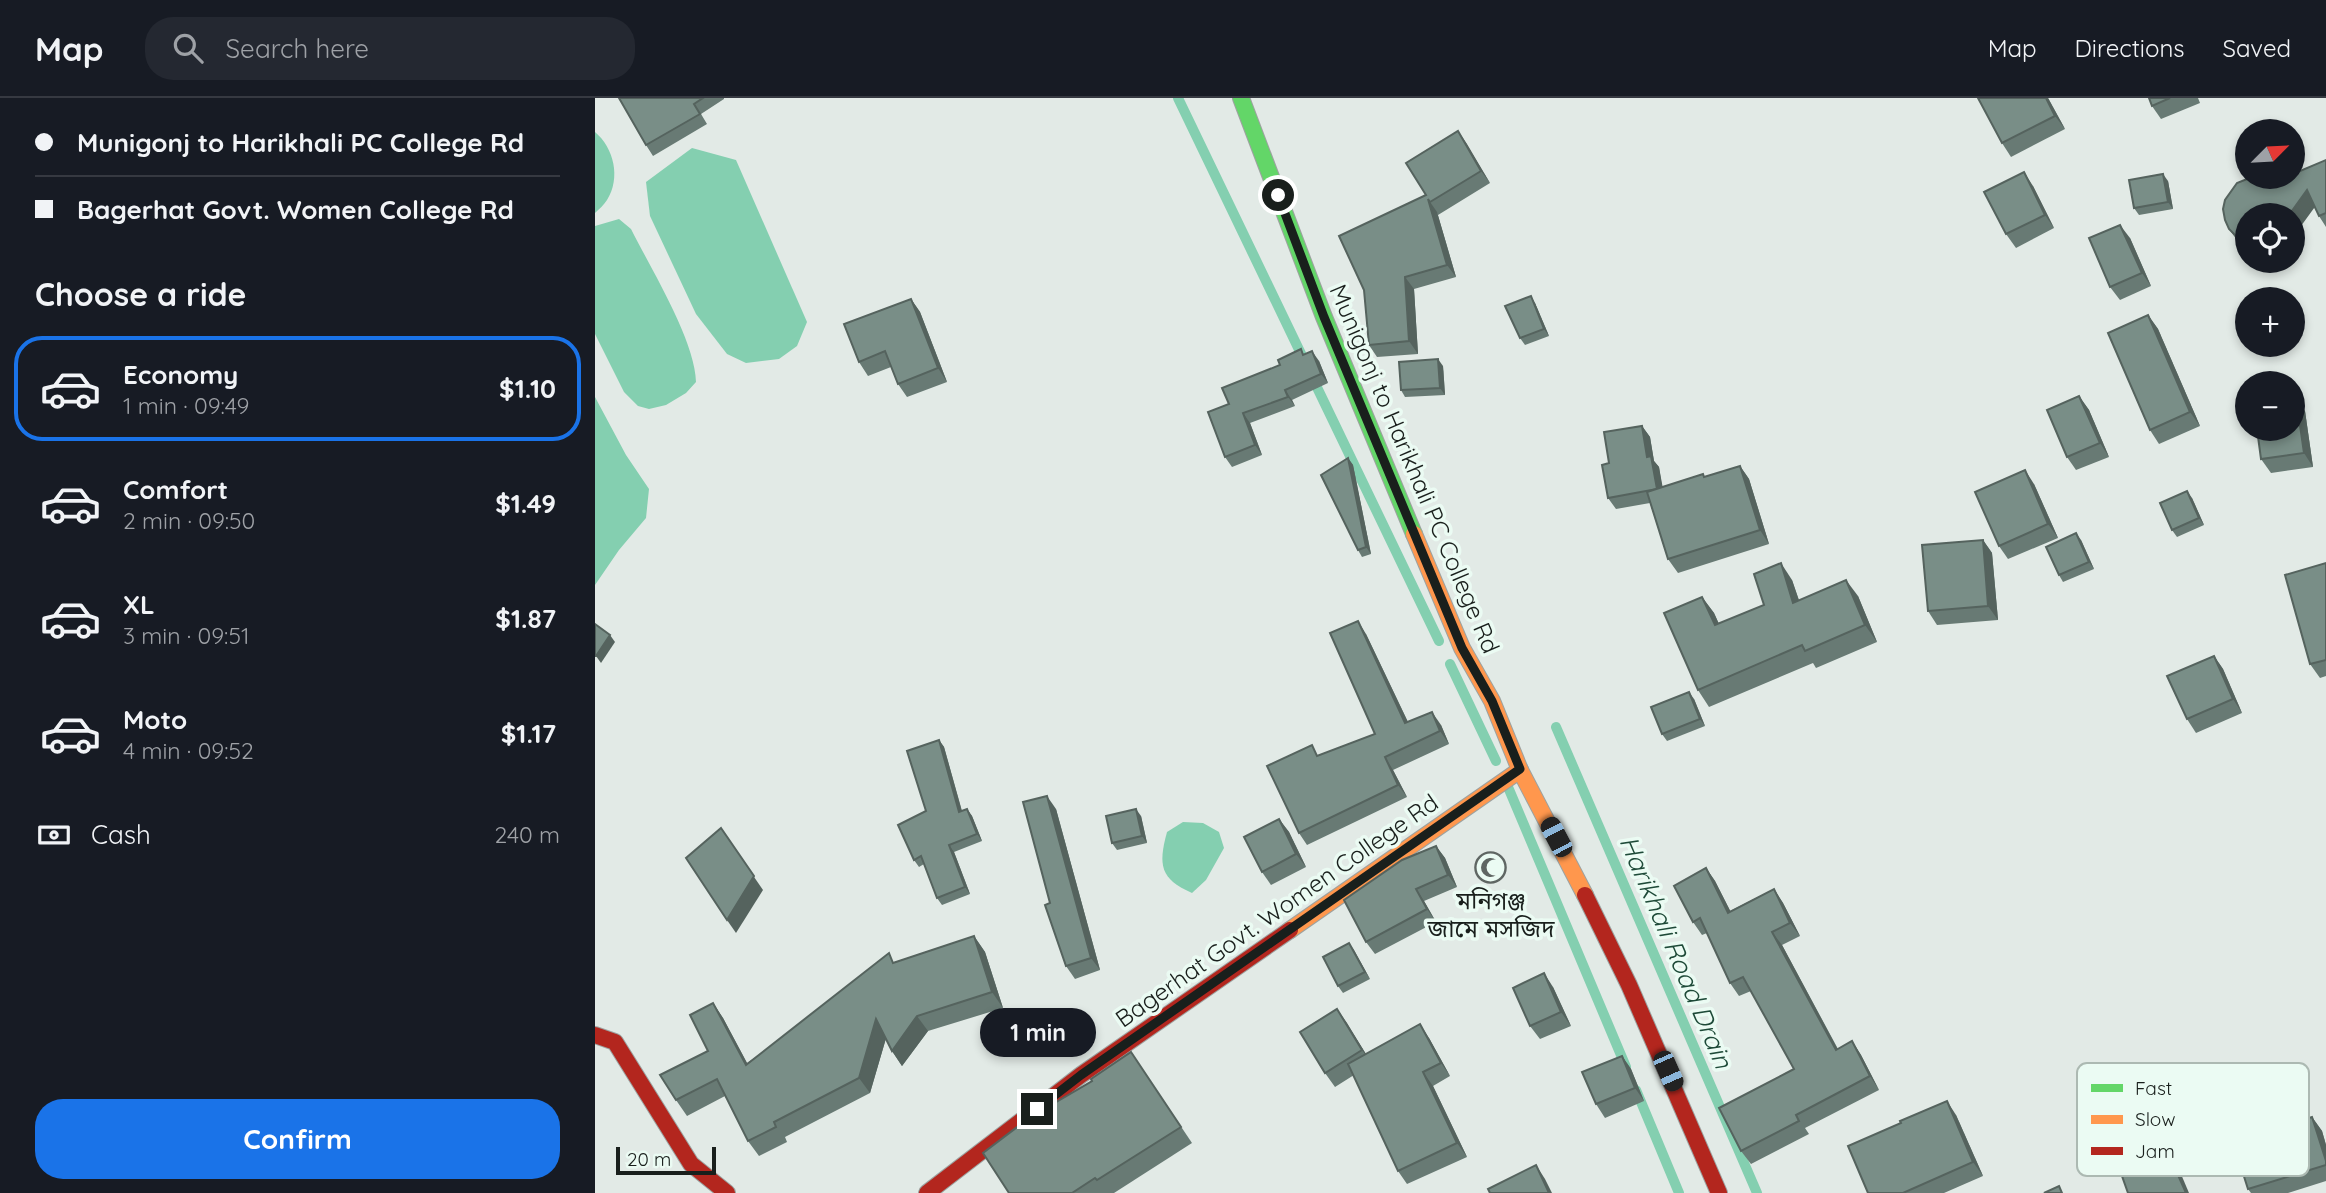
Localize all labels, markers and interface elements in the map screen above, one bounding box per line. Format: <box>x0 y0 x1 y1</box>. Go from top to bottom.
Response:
search box <box>145 17 635 80</box>
text: Map <box>35 28 103 69</box>
icon: search <box>169 29 207 67</box>
text: Search here <box>225 32 369 65</box>
text: Map <box>1988 33 2037 63</box>
text: Directions <box>2075 33 2185 63</box>
text: Saved <box>2223 33 2291 63</box>
north arrow <box>2235 119 2305 189</box>
map controls <box>2235 119 2305 441</box>
text: Munigonj to Harikhali PC College Rd <box>77 126 524 159</box>
route start <box>1262 179 1294 211</box>
text: Bagerhat Govt. Women College Rd <box>77 193 514 226</box>
button: locate <box>2235 203 2305 273</box>
text: Choose a ride <box>35 274 247 314</box>
street label: Munigonj to Harikhali PC College Rd <box>1323 280 1506 658</box>
button: + <box>2235 287 2305 357</box>
icon: car <box>39 357 102 420</box>
text: Economy <box>123 358 238 391</box>
button: − <box>2235 371 2305 441</box>
text: $1.10 <box>499 372 556 405</box>
text: 1 min · 09:49 <box>123 391 249 420</box>
icon: car <box>39 472 102 535</box>
text: Comfort <box>123 473 228 506</box>
text: $1.49 <box>495 487 556 520</box>
text: 2 min · 09:50 <box>123 506 255 535</box>
icon: car <box>39 587 102 650</box>
text: XL <box>123 588 155 621</box>
text: $1.87 <box>495 602 556 635</box>
text: 3 min · 09:51 <box>123 621 249 650</box>
icon: car <box>39 702 102 765</box>
text: Moto <box>123 703 187 736</box>
text: $1.17 <box>501 717 556 750</box>
text: 4 min · 09:52 <box>123 736 254 765</box>
street label: Bagerhat Govt. Women College Rd <box>1109 787 1444 1033</box>
car <box>1537 814 1576 860</box>
icon: cash <box>35 816 73 854</box>
text: Cash <box>91 818 151 851</box>
text: 240 m <box>495 820 560 849</box>
water label: Harikhali Road Drain <box>1613 831 1741 1074</box>
mosque icon: মনিগঞ্জ জামে মসজিদ <box>1474 850 1508 884</box>
place label: মনিগঞ্জ জামে মসজিদ <box>1427 885 1555 943</box>
callout: 1 min <box>979 1007 1095 1056</box>
text: 1 min <box>1010 1018 1066 1047</box>
car <box>1650 1048 1687 1094</box>
legend <box>2077 1063 2309 1176</box>
text: Fast <box>2135 1076 2172 1100</box>
route end <box>1021 1093 1053 1125</box>
button: Confirm <box>35 1099 560 1179</box>
text: Slow <box>2135 1107 2176 1131</box>
text: Jam <box>2135 1139 2175 1163</box>
scale bar <box>616 1144 716 1176</box>
text: 20 m <box>627 1147 671 1171</box>

